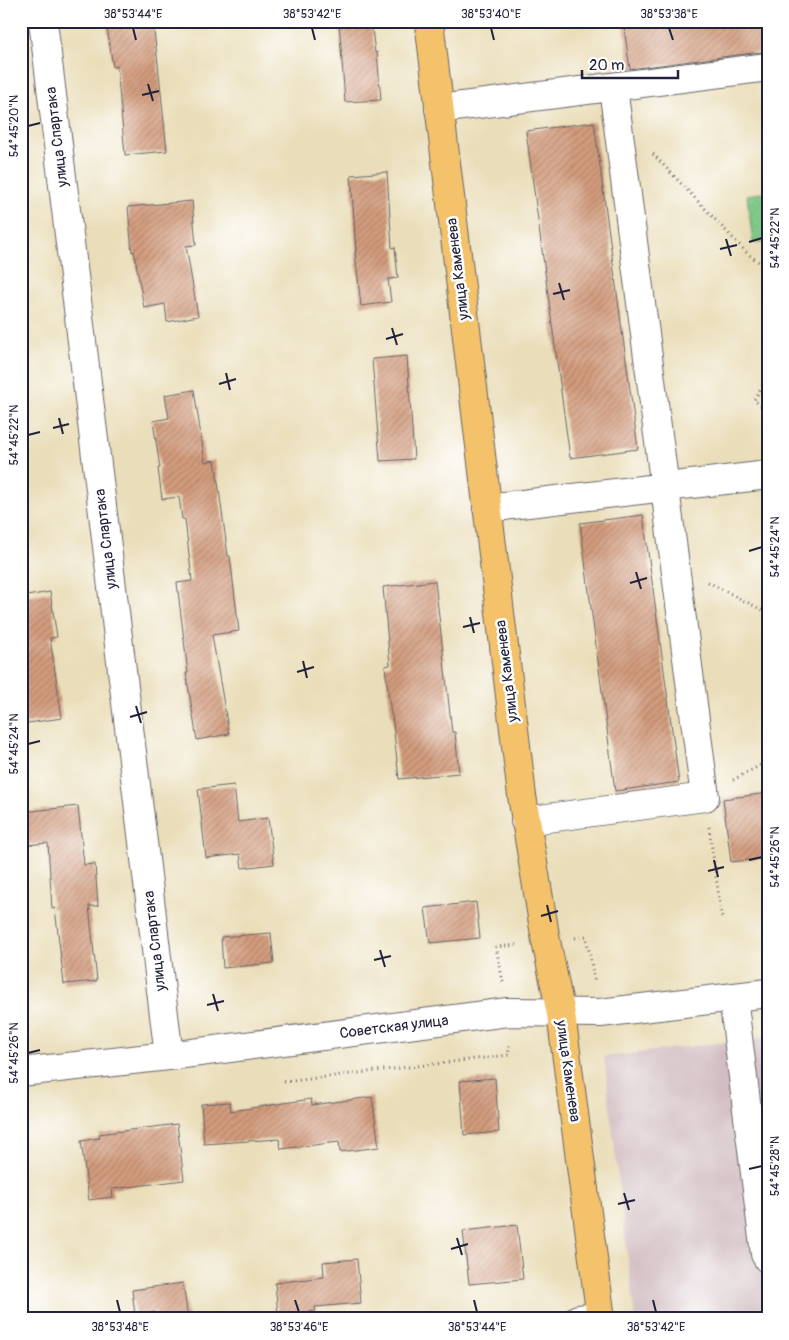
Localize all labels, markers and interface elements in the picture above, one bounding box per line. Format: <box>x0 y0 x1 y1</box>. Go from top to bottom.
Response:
text: 38°53'44"E <box>104 7 162 22</box>
text: 38°53'42"E <box>283 7 341 22</box>
text: 38°53'40"E <box>461 7 521 22</box>
text: 38°53'38"E <box>640 7 698 22</box>
scale bar <box>582 48 678 80</box>
text: 20 m <box>589 56 624 75</box>
street label: улица Спартака <box>41 86 73 189</box>
text: 54°45'20"N <box>7 95 22 157</box>
text: 54°45'22"N <box>768 208 783 268</box>
street label: улица Каменева <box>442 217 474 322</box>
text: 54°45'22"N <box>7 405 22 465</box>
street label: улица Спартака <box>90 488 122 591</box>
text: 54°45'24"N <box>768 516 783 578</box>
street label: улица Каменева <box>491 619 523 724</box>
text: 54°45'24"N <box>7 713 22 775</box>
text: 54°45'26"N <box>768 826 783 888</box>
street label: улица Спартака <box>139 890 171 993</box>
street label: Советская улица <box>338 1011 450 1043</box>
street label: улица Каменева <box>551 1018 585 1123</box>
text: 54°45'26"N <box>7 1022 22 1084</box>
text: 54°45'28"N <box>768 1136 783 1196</box>
text: 38°53'48"E <box>91 1320 149 1335</box>
text: 38°53'46"E <box>270 1320 328 1335</box>
text: 38°53'44"E <box>448 1320 506 1335</box>
text: 38°53'42"E <box>627 1320 685 1335</box>

